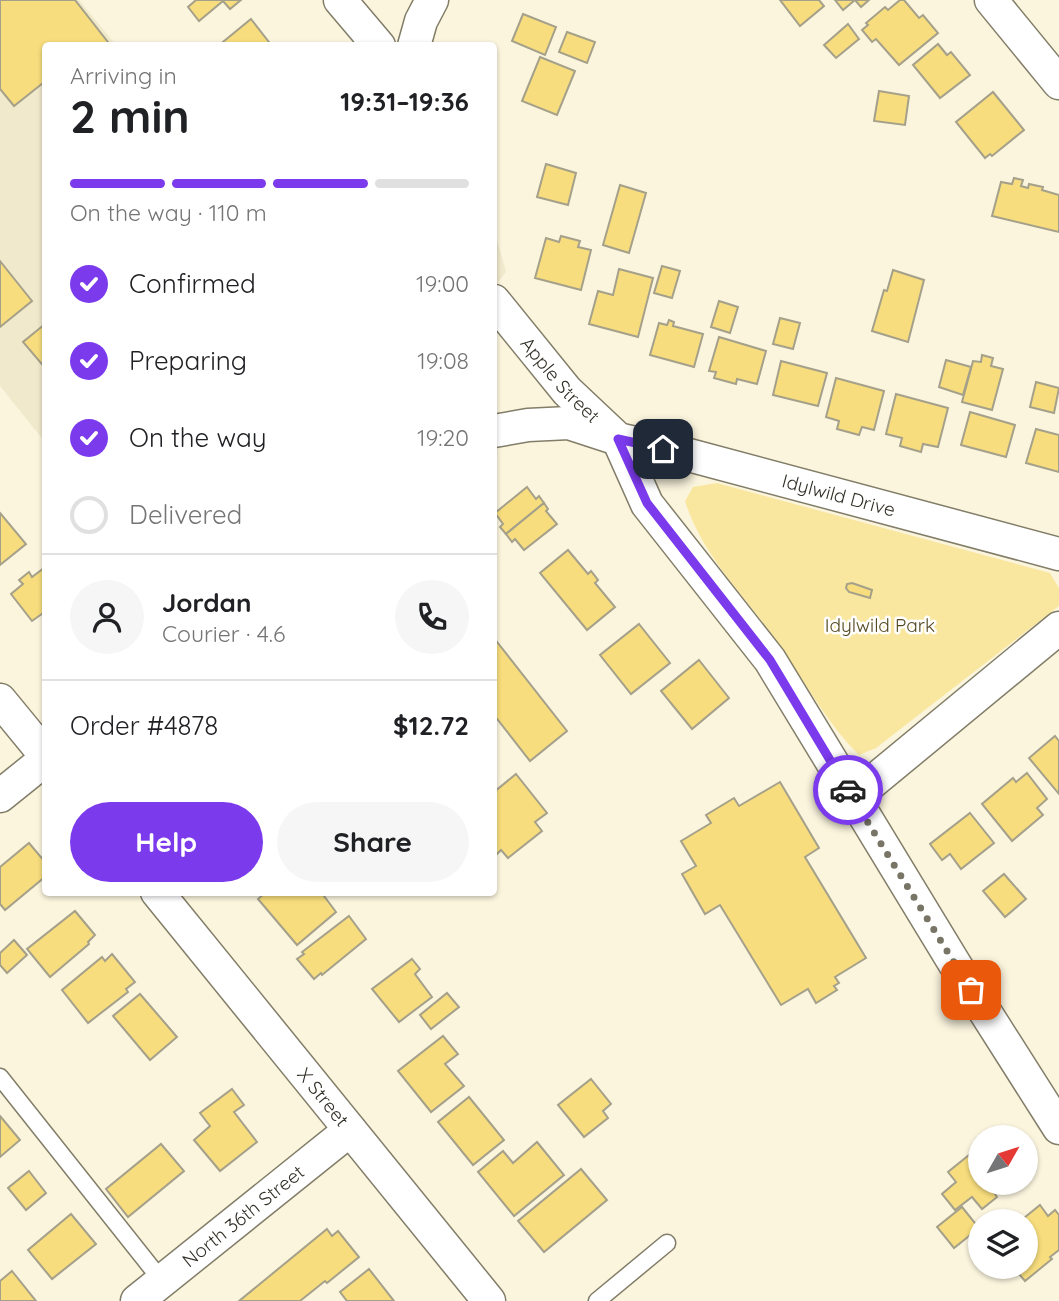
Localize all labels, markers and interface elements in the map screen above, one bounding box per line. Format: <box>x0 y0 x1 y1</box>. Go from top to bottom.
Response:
text: Arriving in <box>70 61 177 90</box>
text: 19:31–19:36 <box>340 85 469 118</box>
text: 2 min <box>70 87 190 145</box>
text: On the way · 110 m <box>70 198 267 227</box>
icon: check <box>70 265 108 303</box>
text: Confirmed <box>129 267 256 300</box>
text: 19:00 <box>416 269 469 298</box>
street label: Apple Street <box>516 332 605 428</box>
icon: check <box>70 342 108 380</box>
text: Preparing <box>129 344 247 377</box>
text: 19:08 <box>417 346 469 375</box>
icon: check <box>70 419 108 457</box>
pin <box>633 419 693 479</box>
text: On the way <box>129 421 267 454</box>
text: 19:20 <box>417 423 469 452</box>
icon: home <box>644 430 682 468</box>
street label: Idylwild Drive <box>780 469 898 522</box>
text: Delivered <box>129 498 242 531</box>
button: person <box>70 580 144 654</box>
button: phone <box>395 580 469 654</box>
text: Jordan <box>162 586 251 619</box>
park label: Idylwild Park <box>825 613 935 637</box>
text: Courier · 4.6 <box>162 619 285 648</box>
text: Order #4878 <box>70 709 218 742</box>
text: $12.72 <box>393 709 469 742</box>
courier <box>813 755 883 825</box>
icon: car <box>829 771 867 809</box>
button: Help <box>70 802 263 882</box>
button: Share <box>277 802 469 882</box>
pin <box>941 960 1001 1020</box>
icon: bag <box>952 971 990 1009</box>
street label: X Street <box>292 1063 354 1131</box>
north arrow <box>968 1125 1038 1195</box>
map controls <box>968 1125 1038 1279</box>
street label: North 36th Street <box>177 1160 309 1272</box>
button: layers <box>968 1209 1038 1279</box>

